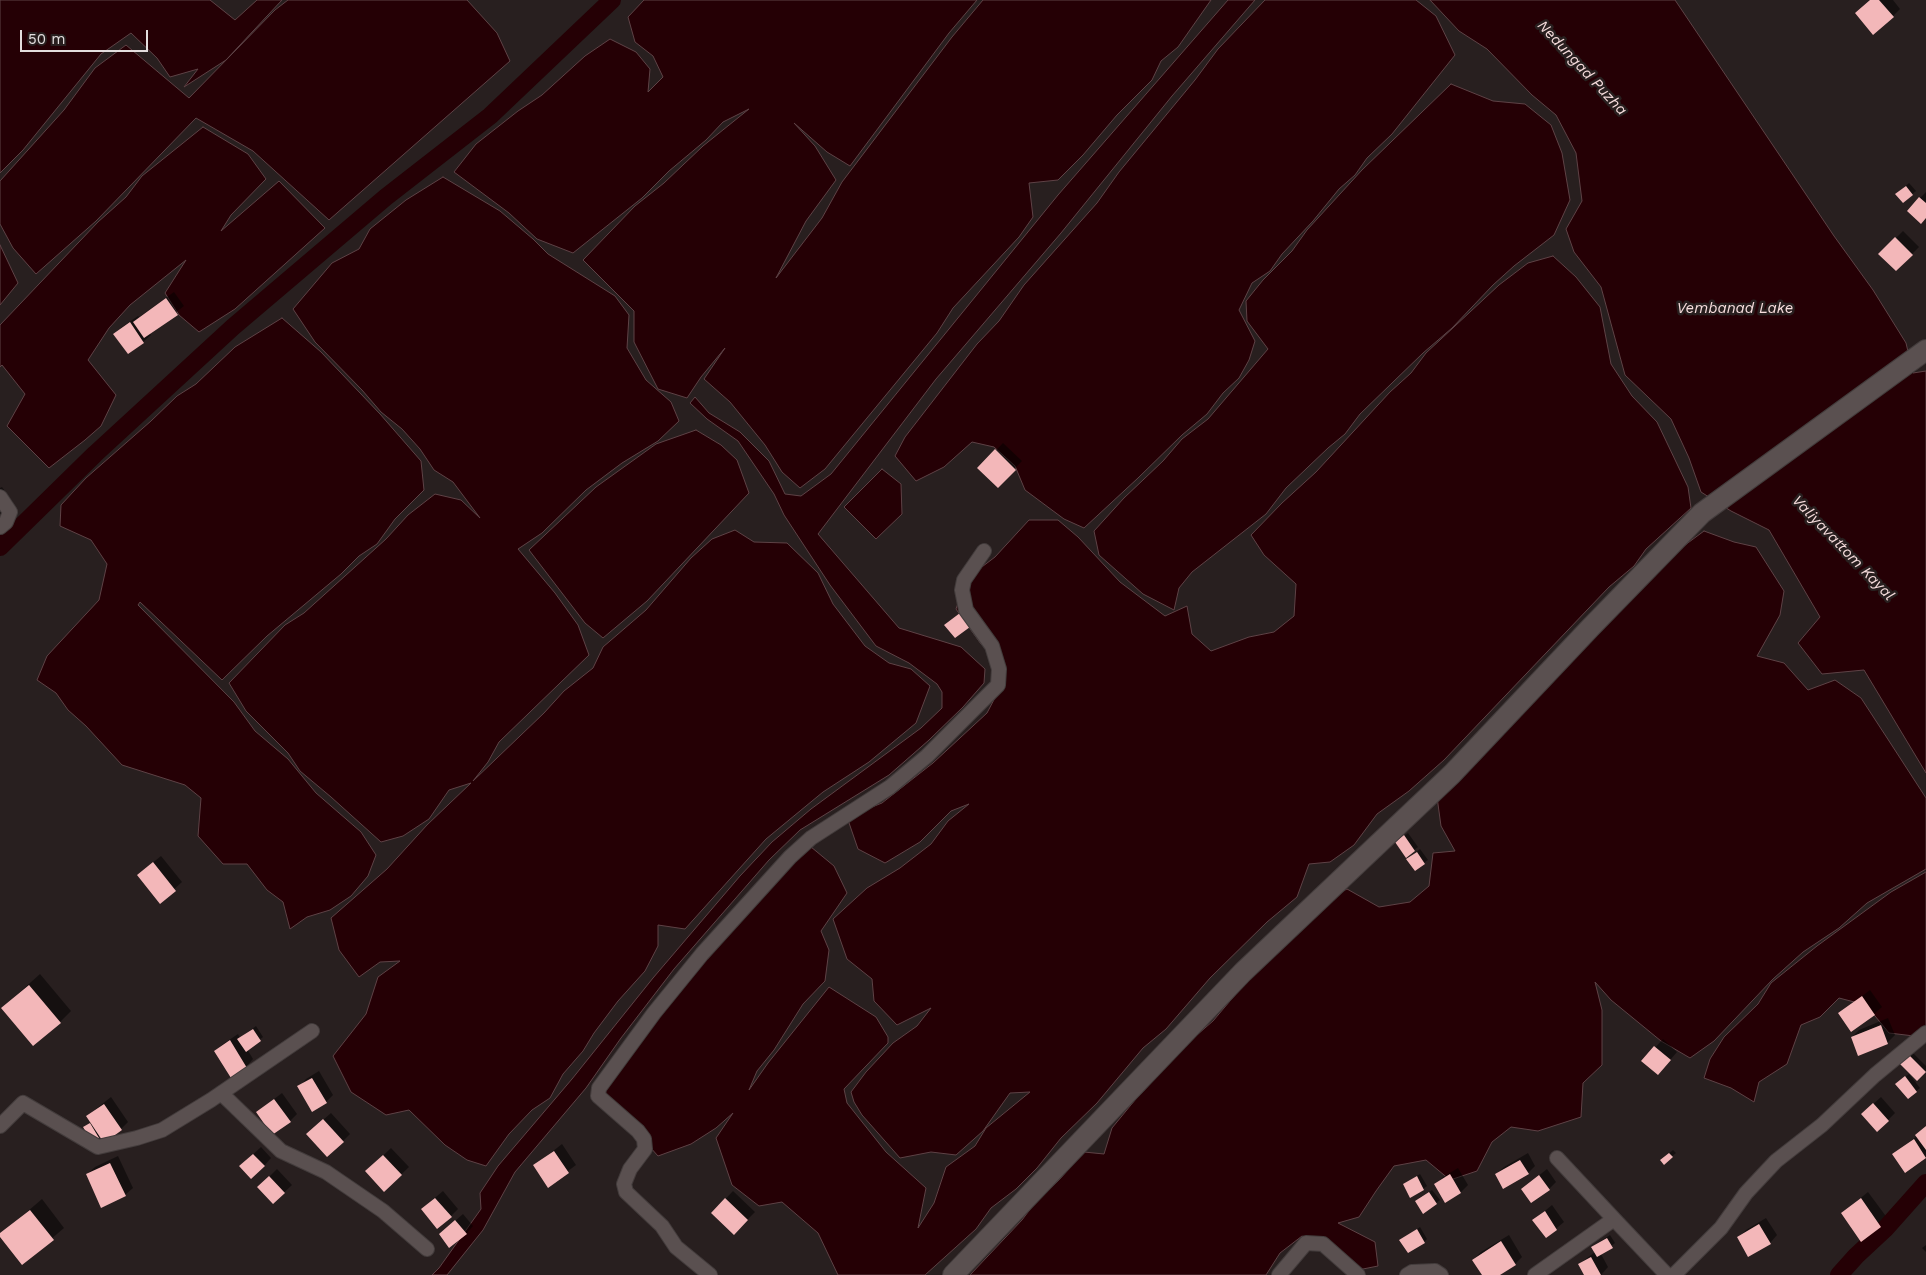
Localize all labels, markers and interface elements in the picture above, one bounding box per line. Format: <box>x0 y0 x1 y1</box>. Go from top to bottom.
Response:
water label: Nedungad Puzha <box>1533 17 1631 119</box>
scale bar <box>22 20 150 52</box>
text: 50 m <box>28 30 65 48</box>
water label: Vembanad Lake <box>1677 300 1793 318</box>
water label: Valiyavattom Kayal <box>1788 492 1898 604</box>

